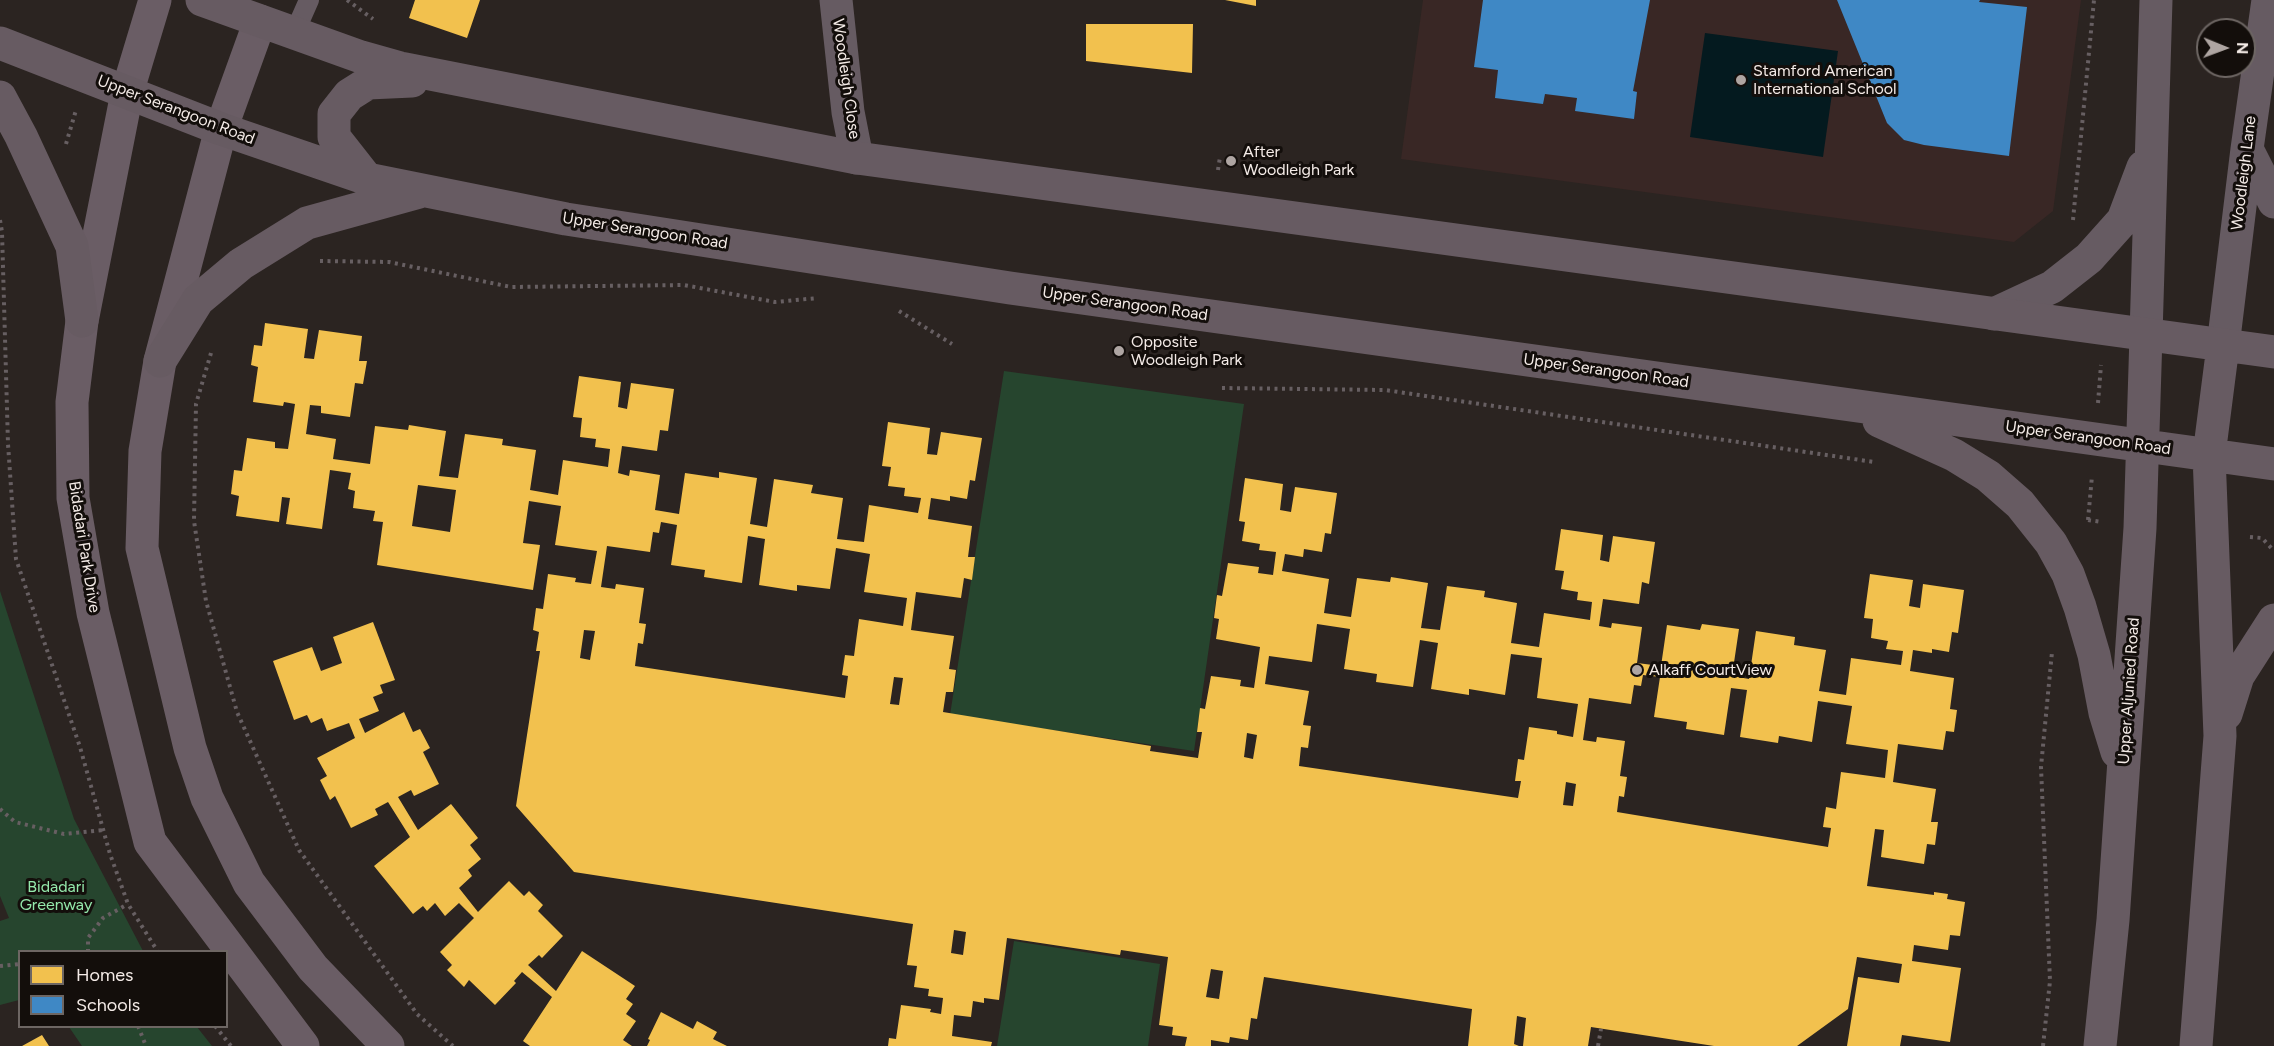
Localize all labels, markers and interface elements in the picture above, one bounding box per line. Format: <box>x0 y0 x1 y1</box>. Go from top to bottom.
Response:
street label: Woodleigh Close <box>828 18 864 140</box>
north arrow <box>2196 18 2256 78</box>
text: N <box>2233 42 2252 55</box>
place label: Stamford American International School <box>1753 61 1897 99</box>
street label: Upper Serangoon Road <box>95 71 257 149</box>
marker: Stamford American International School <box>1734 73 1748 87</box>
street label: Woodleigh Lane <box>2227 115 2261 231</box>
place label: After Woodleigh Park <box>1243 142 1354 180</box>
marker: After Woodleigh Park <box>1224 154 1238 168</box>
street label: Upper Serangoon Road <box>561 208 729 254</box>
street label: Upper Serangoon Road <box>1041 283 1209 325</box>
place label: Opposite Woodleigh Park <box>1131 332 1242 370</box>
marker: Opposite Woodleigh Park <box>1112 344 1126 358</box>
street label: Upper Serangoon Road <box>1522 350 1690 392</box>
street label: Upper Serangoon Road <box>2004 417 2172 459</box>
street label: Bidadari Park Drive <box>64 480 104 614</box>
street label: Upper Aljunied Road <box>2114 617 2144 765</box>
place label: Alkaff CourtView <box>1649 660 1772 680</box>
marker: Alkaff CourtView <box>1630 663 1644 677</box>
park label: Bidadari Greenway <box>20 877 92 915</box>
legend <box>18 950 228 1028</box>
text: Homes <box>76 964 134 986</box>
text: Schools <box>76 994 140 1016</box>

